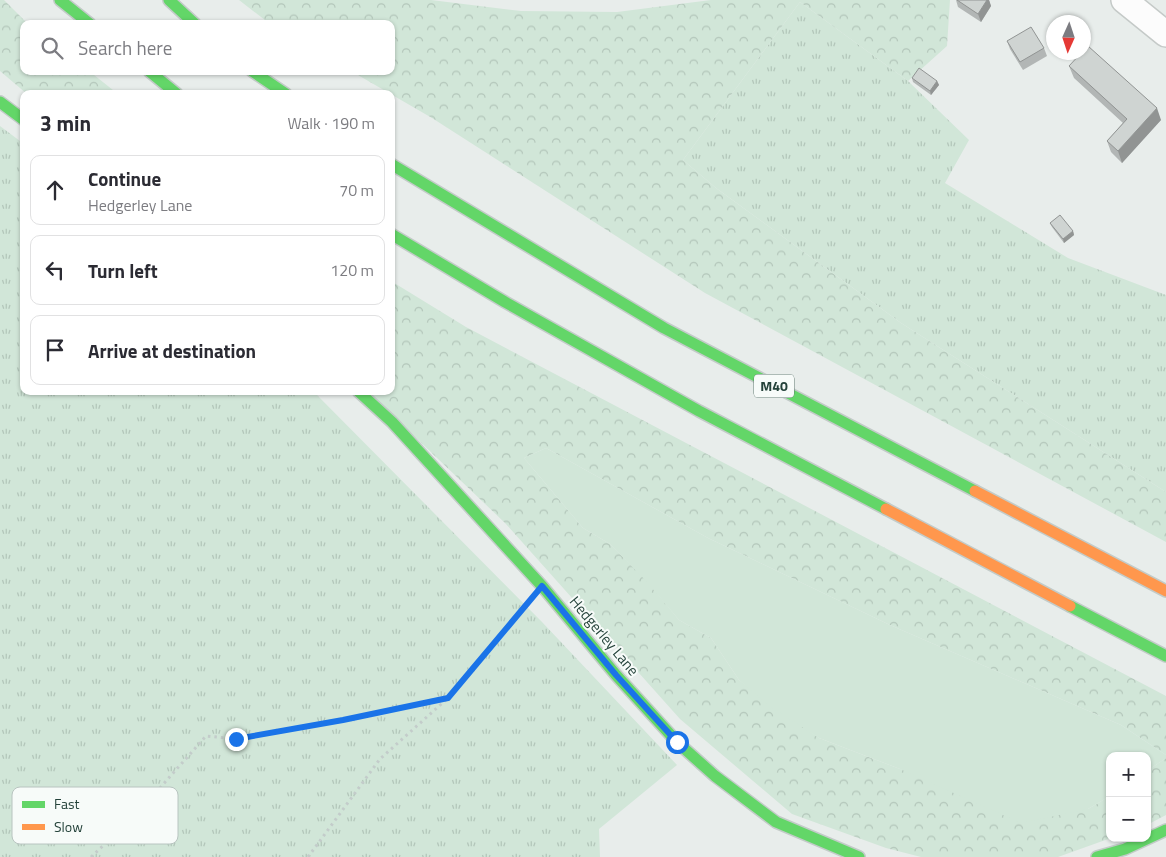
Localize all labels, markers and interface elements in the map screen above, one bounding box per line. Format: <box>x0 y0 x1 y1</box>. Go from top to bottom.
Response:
north arrow <box>1046 15 1091 60</box>
search box <box>20 20 395 75</box>
text: Search here <box>78 33 172 62</box>
icon: search <box>38 34 66 62</box>
text: 3 min <box>40 107 91 139</box>
text: Walk · 190 m <box>287 111 375 135</box>
text: Continue <box>88 164 161 193</box>
icon: ahead <box>41 176 69 204</box>
text: 70 m <box>339 178 374 202</box>
text: Hedgerley Lane <box>88 193 192 217</box>
icon: left <box>41 256 69 284</box>
text: Turn left <box>88 256 158 285</box>
text: 120 m <box>330 258 374 282</box>
icon: arrive <box>41 336 69 364</box>
text: Arrive at destination <box>88 336 256 365</box>
road number: M40 <box>754 374 794 398</box>
street label: Hedgerley Lane <box>564 591 645 681</box>
route end <box>225 728 248 751</box>
route start <box>666 731 689 754</box>
map controls <box>1106 752 1151 842</box>
button: + <box>1106 752 1151 797</box>
legend <box>12 787 178 844</box>
text: Fast <box>54 793 79 814</box>
button: − <box>1106 797 1151 842</box>
text: Slow <box>54 816 83 837</box>

